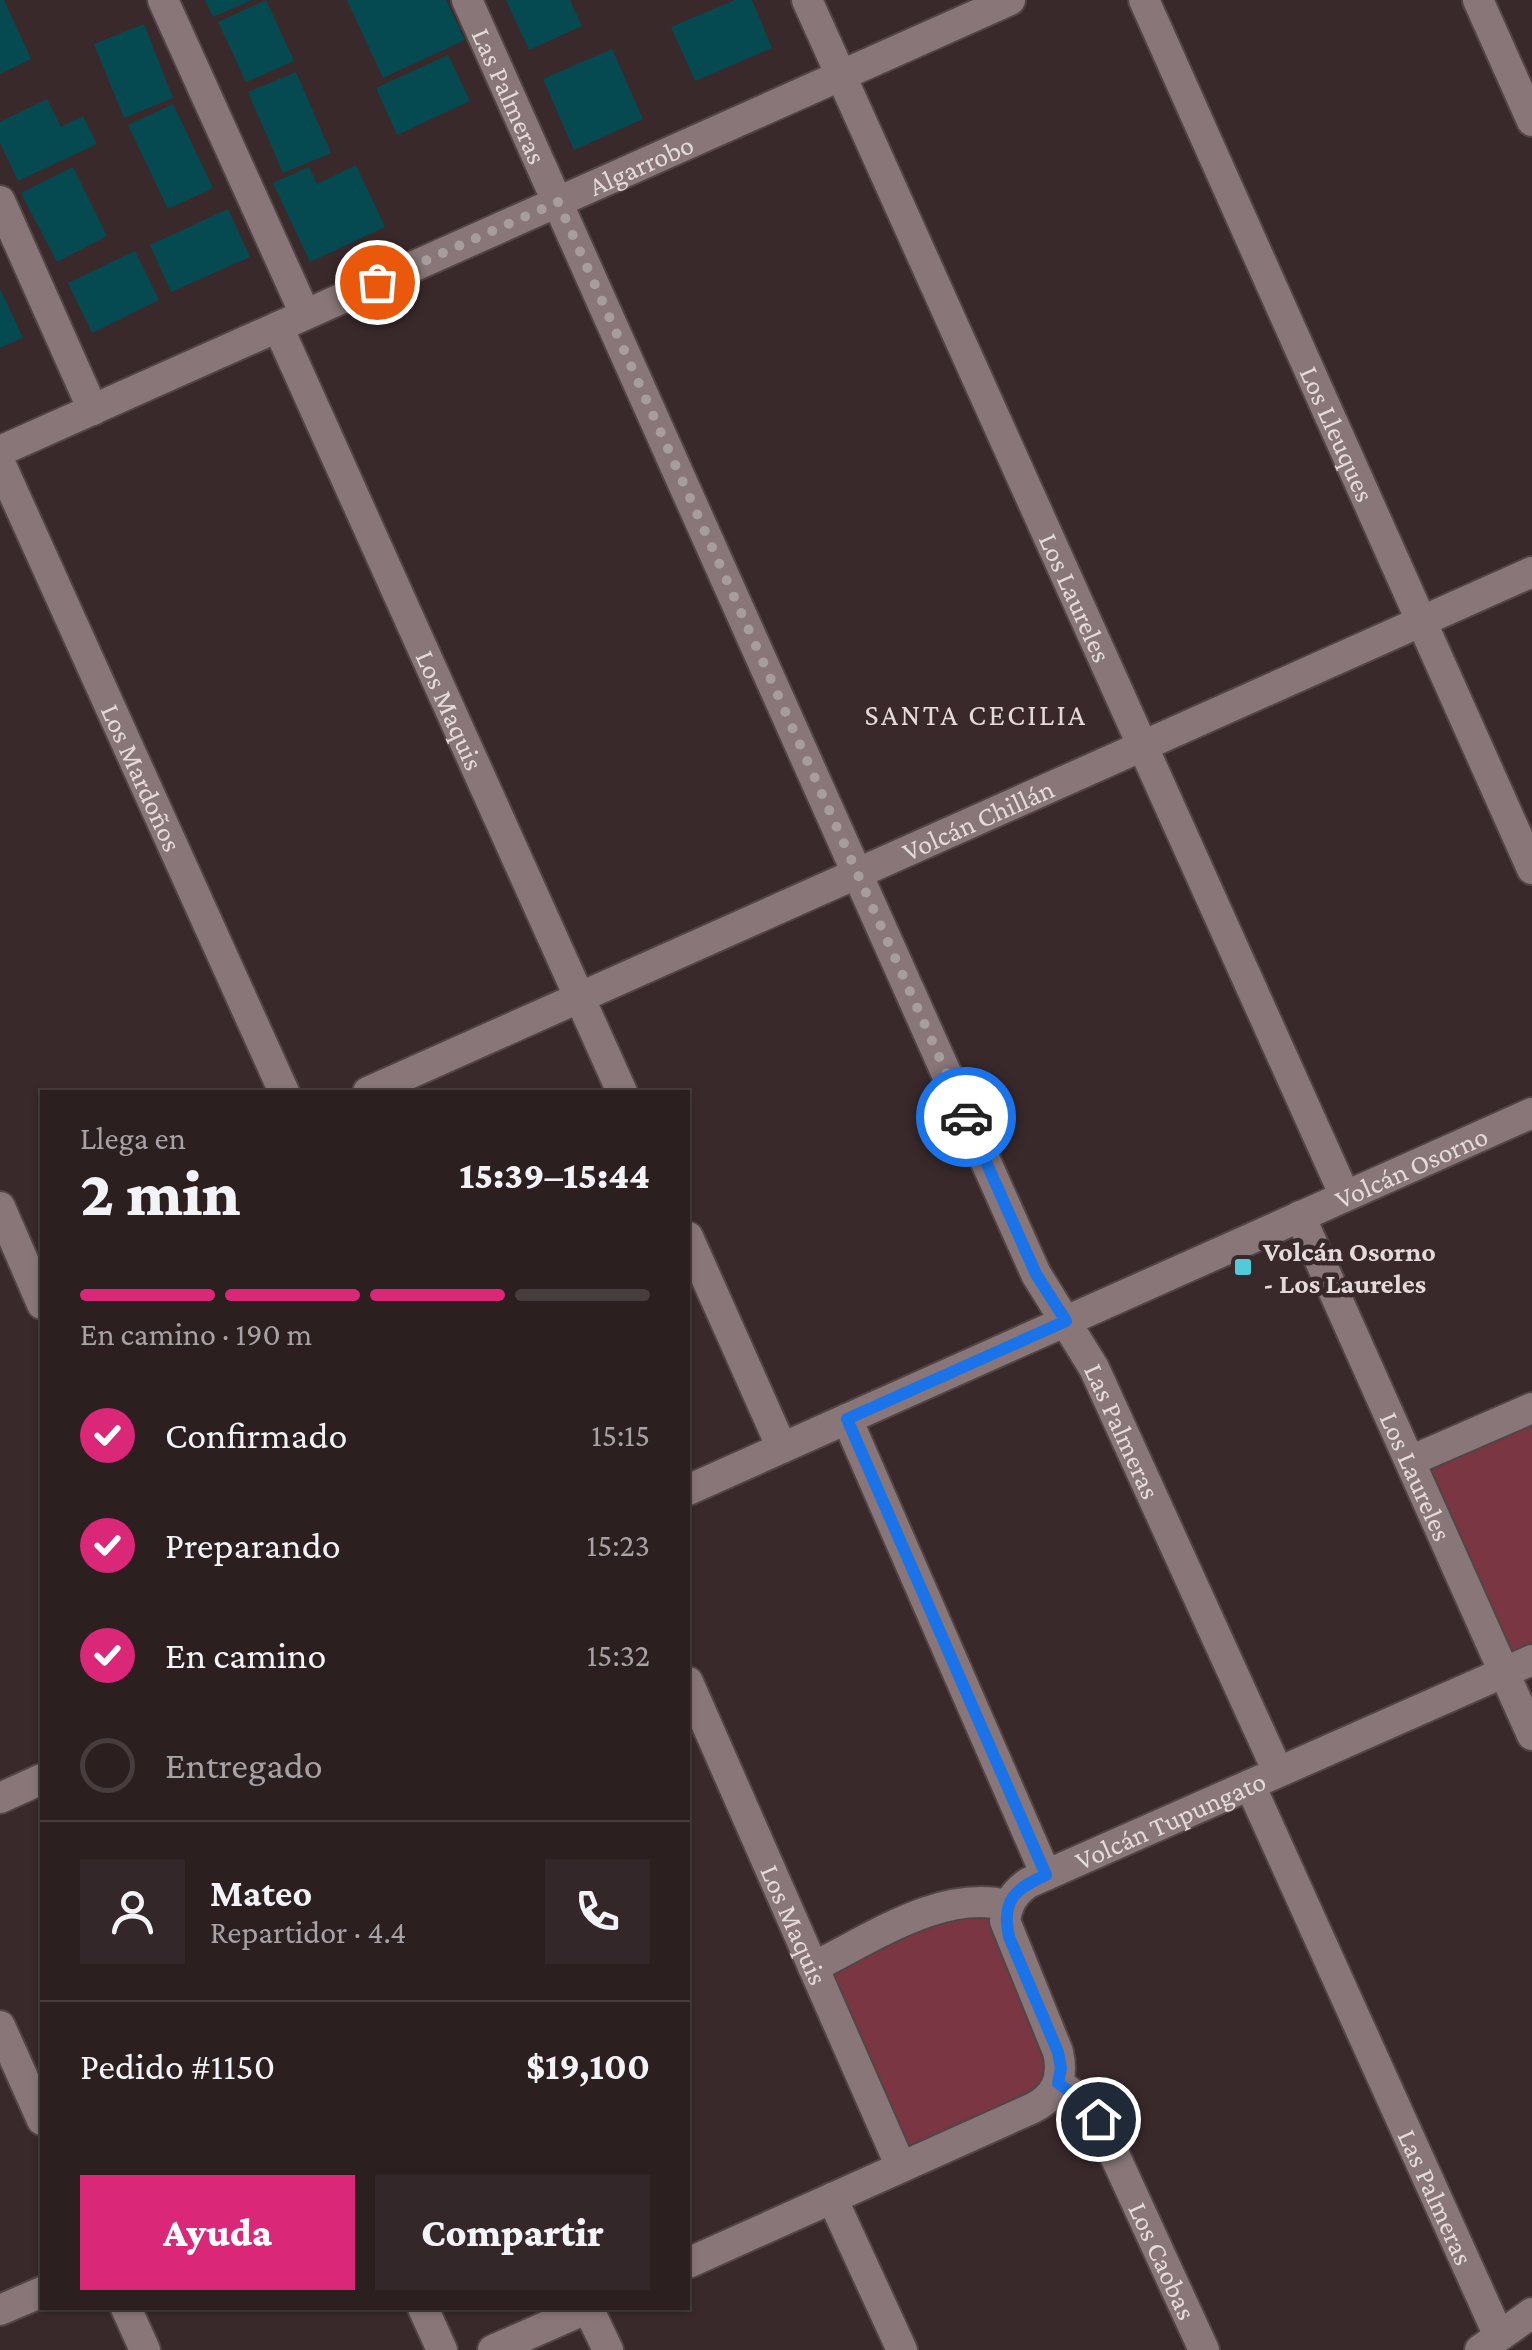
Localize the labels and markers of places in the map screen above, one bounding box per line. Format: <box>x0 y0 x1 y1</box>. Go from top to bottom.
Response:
pin <box>335 240 420 325</box>
place label: Volcán Osorno - Los Laureles <box>1262 1236 1436 1299</box>
marker: Volcán Osorno - Los Laureles <box>1232 1256 1254 1278</box>
pin <box>1056 2077 1141 2162</box>

